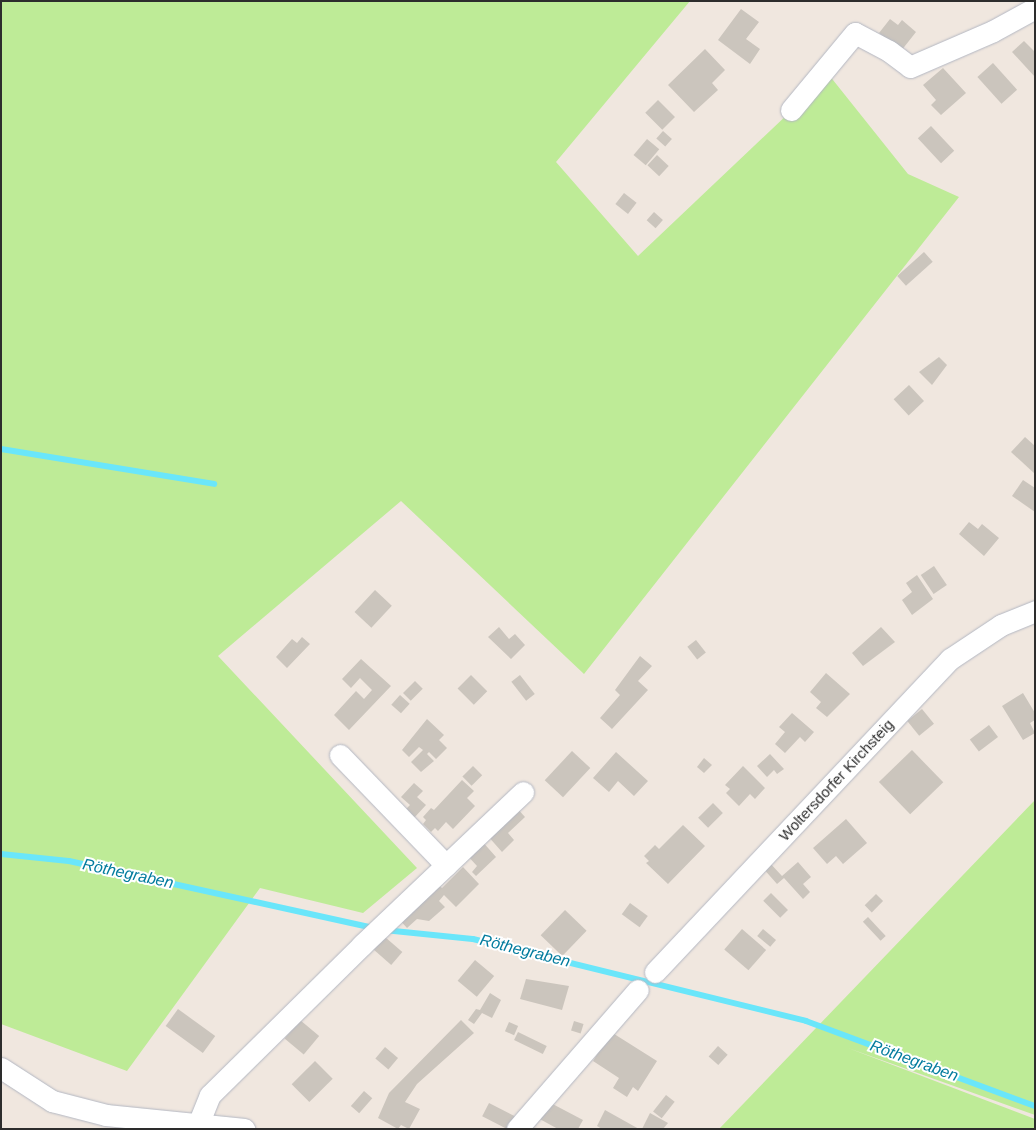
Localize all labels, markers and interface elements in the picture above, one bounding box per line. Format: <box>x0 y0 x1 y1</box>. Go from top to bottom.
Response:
street label: Woltersdorfer Kirchsteig <box>775 715 897 845</box>
water label: Röthegraben <box>81 855 175 893</box>
water label: Röthegraben <box>478 930 572 972</box>
water label: Röthegraben <box>867 1036 961 1086</box>

